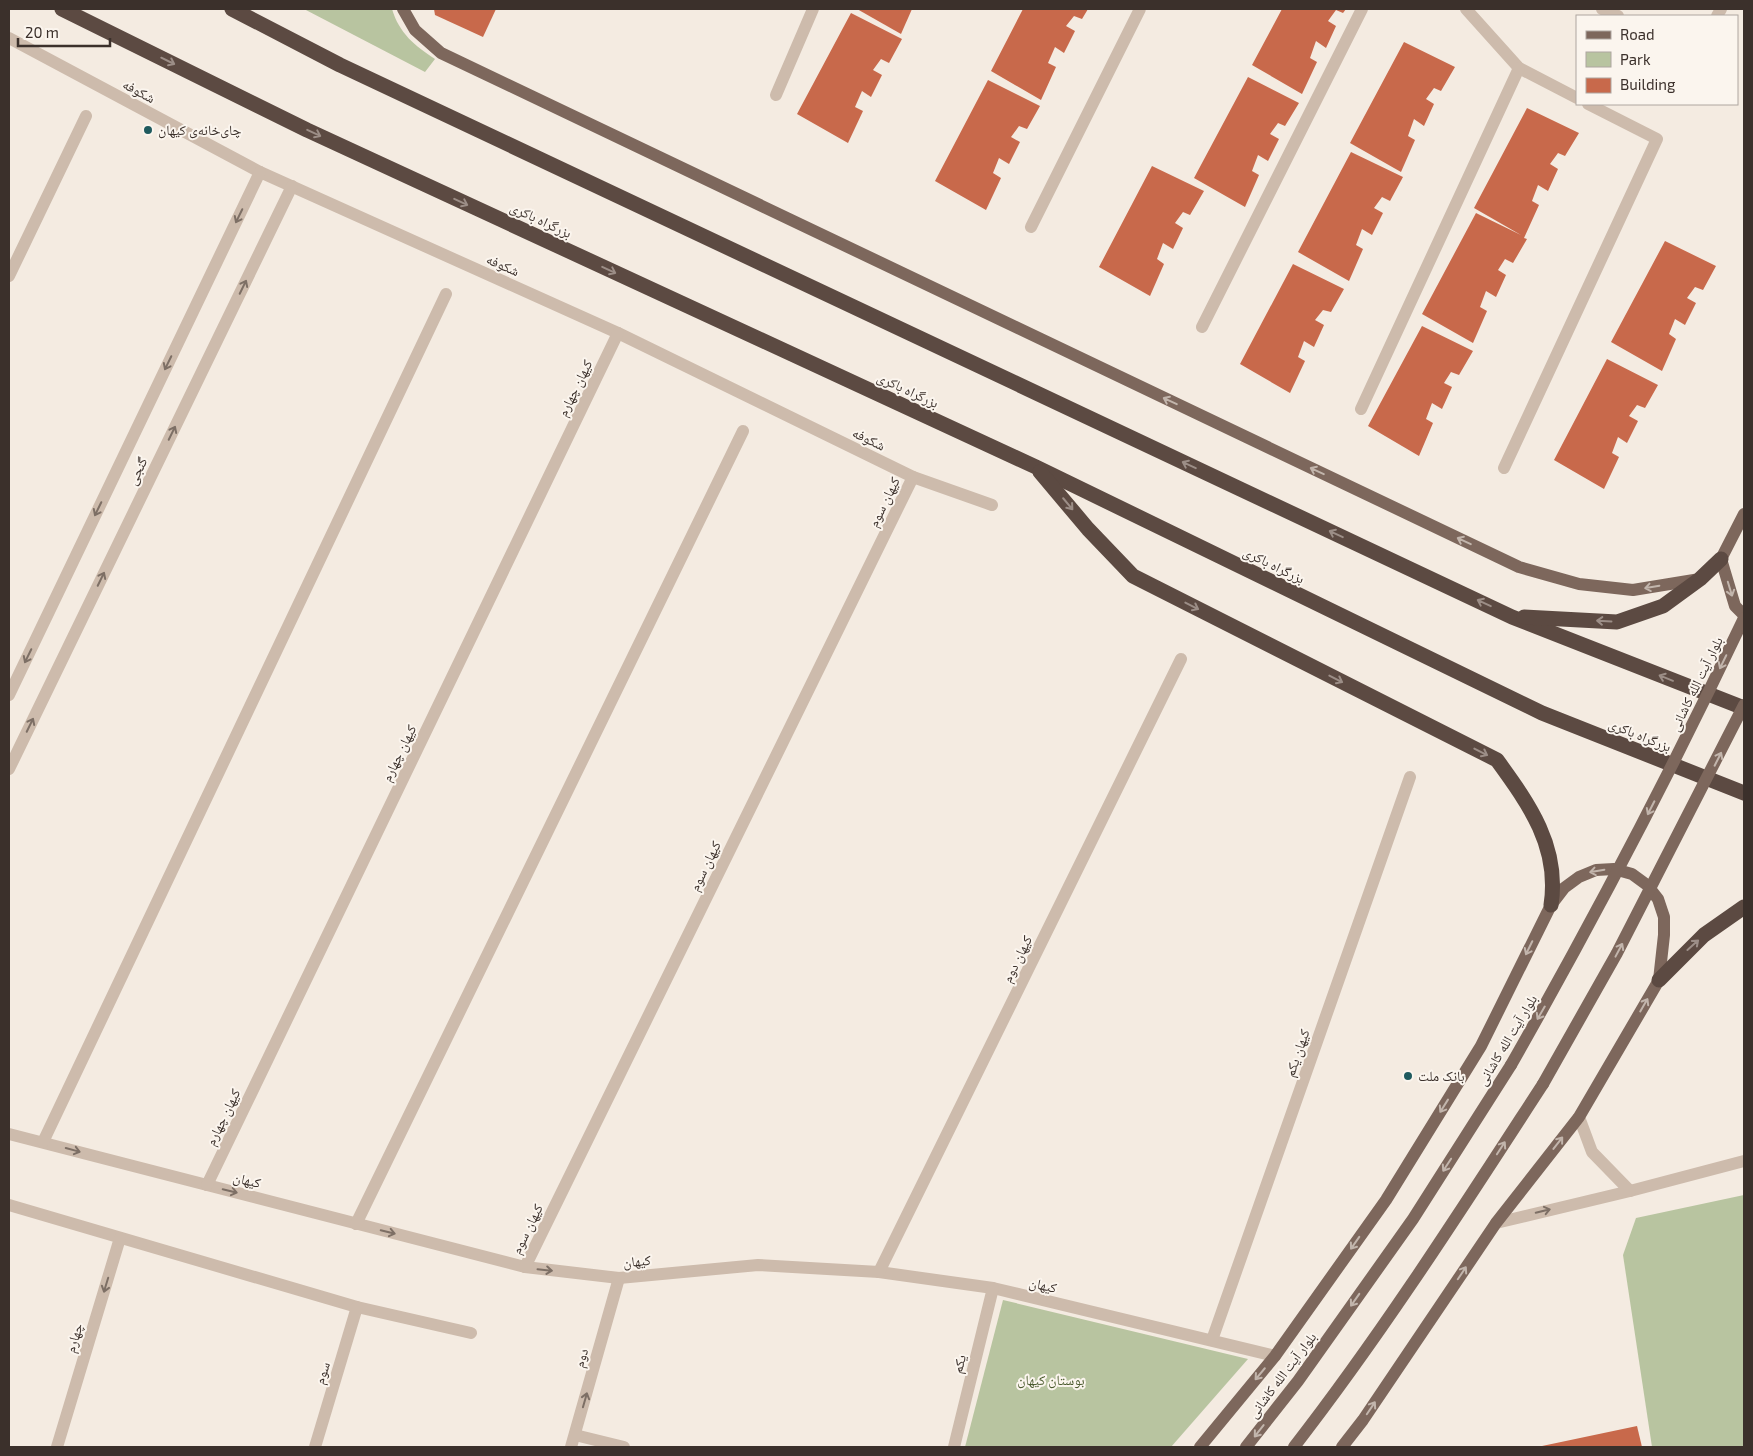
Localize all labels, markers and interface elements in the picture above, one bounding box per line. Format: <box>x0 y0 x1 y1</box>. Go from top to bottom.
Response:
scale bar <box>18 15 110 47</box>
legend <box>1576 15 1738 105</box>
text: 20 m <box>25 23 59 41</box>
text: Road <box>1620 25 1655 43</box>
text: Park <box>1620 50 1651 68</box>
one-way arrow <box>160 57 175 67</box>
street label: شکوفه <box>120 75 158 107</box>
text: Building <box>1620 75 1676 93</box>
place label: چای‌خانه‌ی کیهان <box>158 121 242 139</box>
marker: چای‌خانه‌ی کیهان <box>142 124 154 136</box>
one-way arrow <box>306 129 321 139</box>
one-way arrow <box>453 197 468 207</box>
street label: بزرگراه باکری <box>507 198 575 242</box>
one-way arrow <box>233 208 243 223</box>
street label: شکوفه <box>484 250 522 280</box>
one-way arrow <box>601 265 616 275</box>
one-way arrow <box>239 280 248 295</box>
one-way arrow <box>163 355 173 370</box>
street label: کیهان چهارم <box>554 356 597 420</box>
street label: بزرگراه باکری <box>874 368 942 412</box>
one-way arrow <box>1163 396 1178 406</box>
street label: شکوفه <box>850 423 888 455</box>
one-way arrow <box>168 426 177 441</box>
street label: گنجی <box>123 454 151 488</box>
one-way arrow <box>1182 459 1197 469</box>
one-way arrow <box>1310 466 1325 475</box>
street label: کیهان سوم <box>864 474 905 531</box>
one-way arrow <box>1062 498 1073 511</box>
one-way arrow <box>93 501 102 516</box>
one-way arrow <box>1329 529 1344 539</box>
one-way arrow <box>1457 536 1472 545</box>
street label: بزرگراه باکری <box>1240 542 1308 588</box>
one-way arrow <box>97 572 106 587</box>
one-way arrow <box>1725 580 1735 596</box>
one-way arrow <box>1645 582 1661 592</box>
one-way arrow <box>1476 598 1491 608</box>
one-way arrow <box>1184 601 1199 611</box>
one-way arrow <box>1596 617 1612 626</box>
street label: بلوار آیت الله کاشانی <box>1665 634 1727 734</box>
one-way arrow <box>22 648 32 663</box>
one-way arrow <box>1718 654 1727 669</box>
one-way arrow <box>1659 672 1674 681</box>
one-way arrow <box>1329 674 1344 684</box>
street label: بزرگراه باکری <box>1606 714 1674 756</box>
one-way arrow <box>26 718 35 733</box>
street label: کیهان چهارم <box>378 721 421 785</box>
one-way arrow <box>1474 747 1489 757</box>
one-way arrow <box>1714 752 1723 767</box>
one-way arrow <box>1646 800 1656 815</box>
street label: کیهان سوم <box>685 838 726 895</box>
one-way arrow <box>1590 867 1606 877</box>
street label: کیهان دوم <box>998 932 1037 986</box>
one-way arrow <box>1687 939 1700 951</box>
one-way arrow <box>1524 940 1533 955</box>
one-way arrow <box>1615 943 1624 958</box>
street label: بلوار آیت الله کاشانی <box>1473 991 1541 1089</box>
one-way arrow <box>1639 998 1649 1012</box>
one-way arrow <box>1536 1005 1546 1020</box>
street label: کیهان یکم <box>1280 1026 1315 1080</box>
place label: بانک ملت <box>1418 1067 1465 1084</box>
marker: بانک ملت <box>1402 1070 1414 1082</box>
street label: کیهان چهارم <box>202 1085 245 1149</box>
one-way arrow <box>1438 1099 1448 1113</box>
one-way arrow <box>1553 1137 1564 1150</box>
one-way arrow <box>1497 1142 1507 1156</box>
one-way arrow <box>64 1146 80 1155</box>
one-way arrow <box>1442 1158 1452 1172</box>
street label: کیهان <box>231 1168 263 1192</box>
one-way arrow <box>222 1187 238 1196</box>
street label: کیهان سوم <box>507 1201 548 1258</box>
one-way arrow <box>1535 1206 1551 1215</box>
one-way arrow <box>379 1228 395 1237</box>
one-way arrow <box>1350 1236 1360 1250</box>
street label: کیهان <box>622 1251 652 1271</box>
one-way arrow <box>537 1265 553 1275</box>
one-way arrow <box>1457 1267 1467 1281</box>
street label: کیهان <box>1027 1273 1059 1297</box>
one-way arrow <box>100 1277 110 1293</box>
one-way arrow <box>1350 1292 1361 1306</box>
street label: چهارم <box>61 1321 88 1355</box>
street label: بلوار آیت الله کاشانی <box>1244 1328 1320 1422</box>
street label: دوم <box>570 1346 593 1370</box>
street label: یکم <box>948 1353 971 1375</box>
street label: سوم <box>310 1360 335 1387</box>
one-way arrow <box>1255 1368 1266 1381</box>
park label: بوستان کیهان <box>1017 1371 1085 1389</box>
one-way arrow <box>580 1393 590 1409</box>
one-way arrow <box>1366 1401 1376 1415</box>
one-way arrow <box>1254 1424 1265 1437</box>

